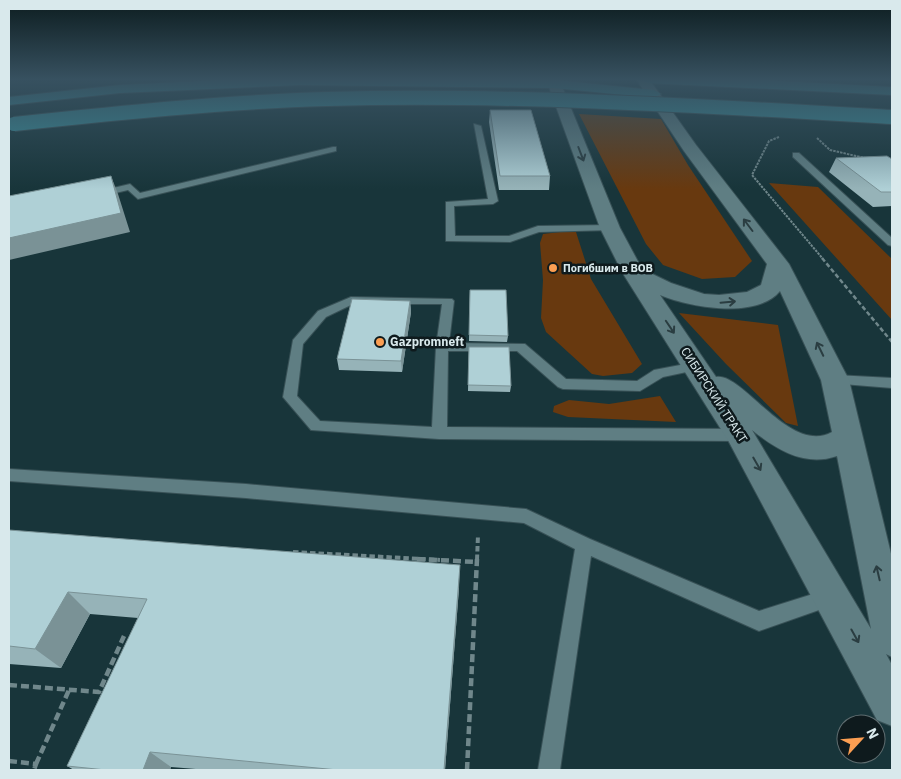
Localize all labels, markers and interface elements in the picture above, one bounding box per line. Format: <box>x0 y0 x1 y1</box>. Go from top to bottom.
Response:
one-way arrow <box>577 145 586 161</box>
one-way arrow <box>743 218 753 232</box>
place label: Погибшим в ВОВ <box>563 261 653 275</box>
marker: Погибшим в ВОВ <box>547 262 559 274</box>
one-way arrow <box>720 297 736 307</box>
one-way arrow <box>665 320 675 334</box>
place label: Gazpromneft <box>390 334 464 349</box>
marker: Gazpromneft <box>374 336 386 348</box>
one-way arrow <box>815 341 825 356</box>
street label: СИБИРСКИЙ ТРАКТ <box>678 344 751 445</box>
one-way arrow <box>752 457 762 472</box>
one-way arrow <box>872 565 882 581</box>
one-way arrow <box>850 629 860 643</box>
north arrow <box>836 714 886 764</box>
text: N <box>862 725 883 742</box>

